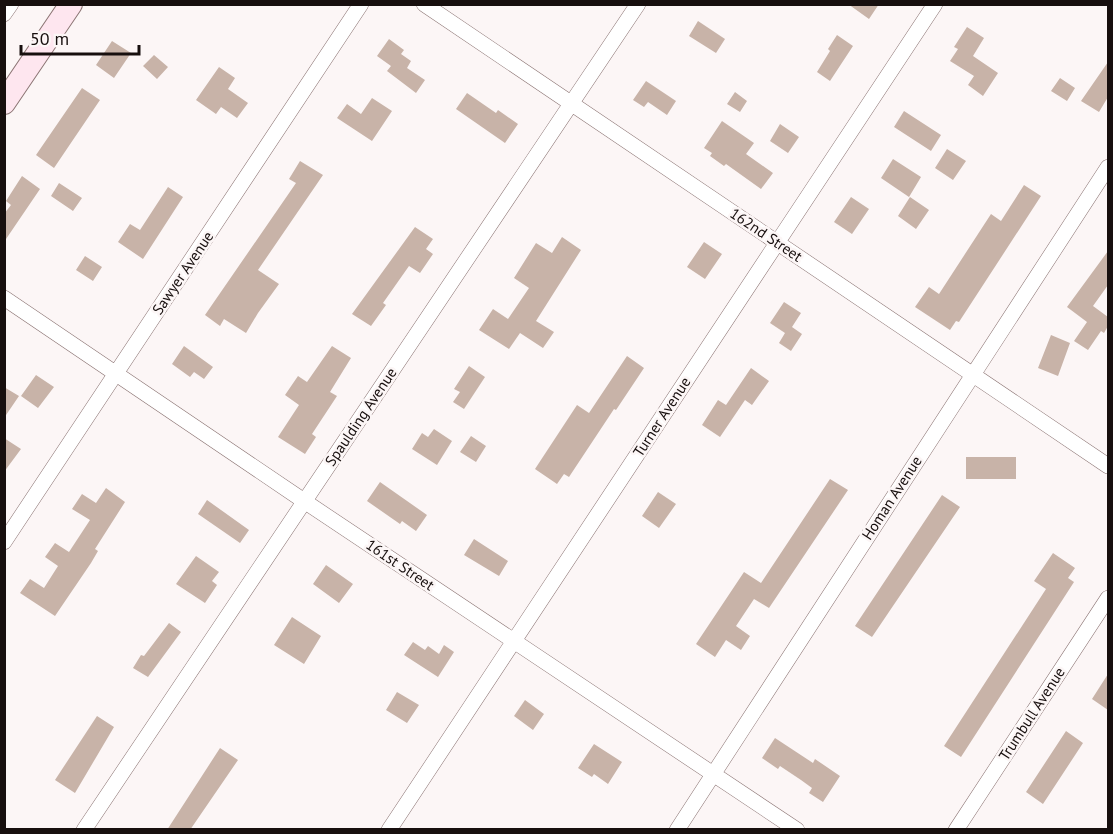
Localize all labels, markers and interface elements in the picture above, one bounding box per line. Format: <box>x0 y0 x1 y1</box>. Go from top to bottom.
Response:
scale bar <box>21 18 140 56</box>
text: 50 m <box>30 27 69 50</box>
street label: 162nd Street <box>727 203 806 266</box>
street label: Sawyer Avenue <box>148 227 217 318</box>
street label: Spaulding Avenue <box>321 364 401 470</box>
street label: Turner Avenue <box>629 373 694 460</box>
street label: Homan Avenue <box>857 452 926 543</box>
street label: 161st Street <box>363 535 438 594</box>
street label: Trumbull Avenue <box>994 664 1069 764</box>

